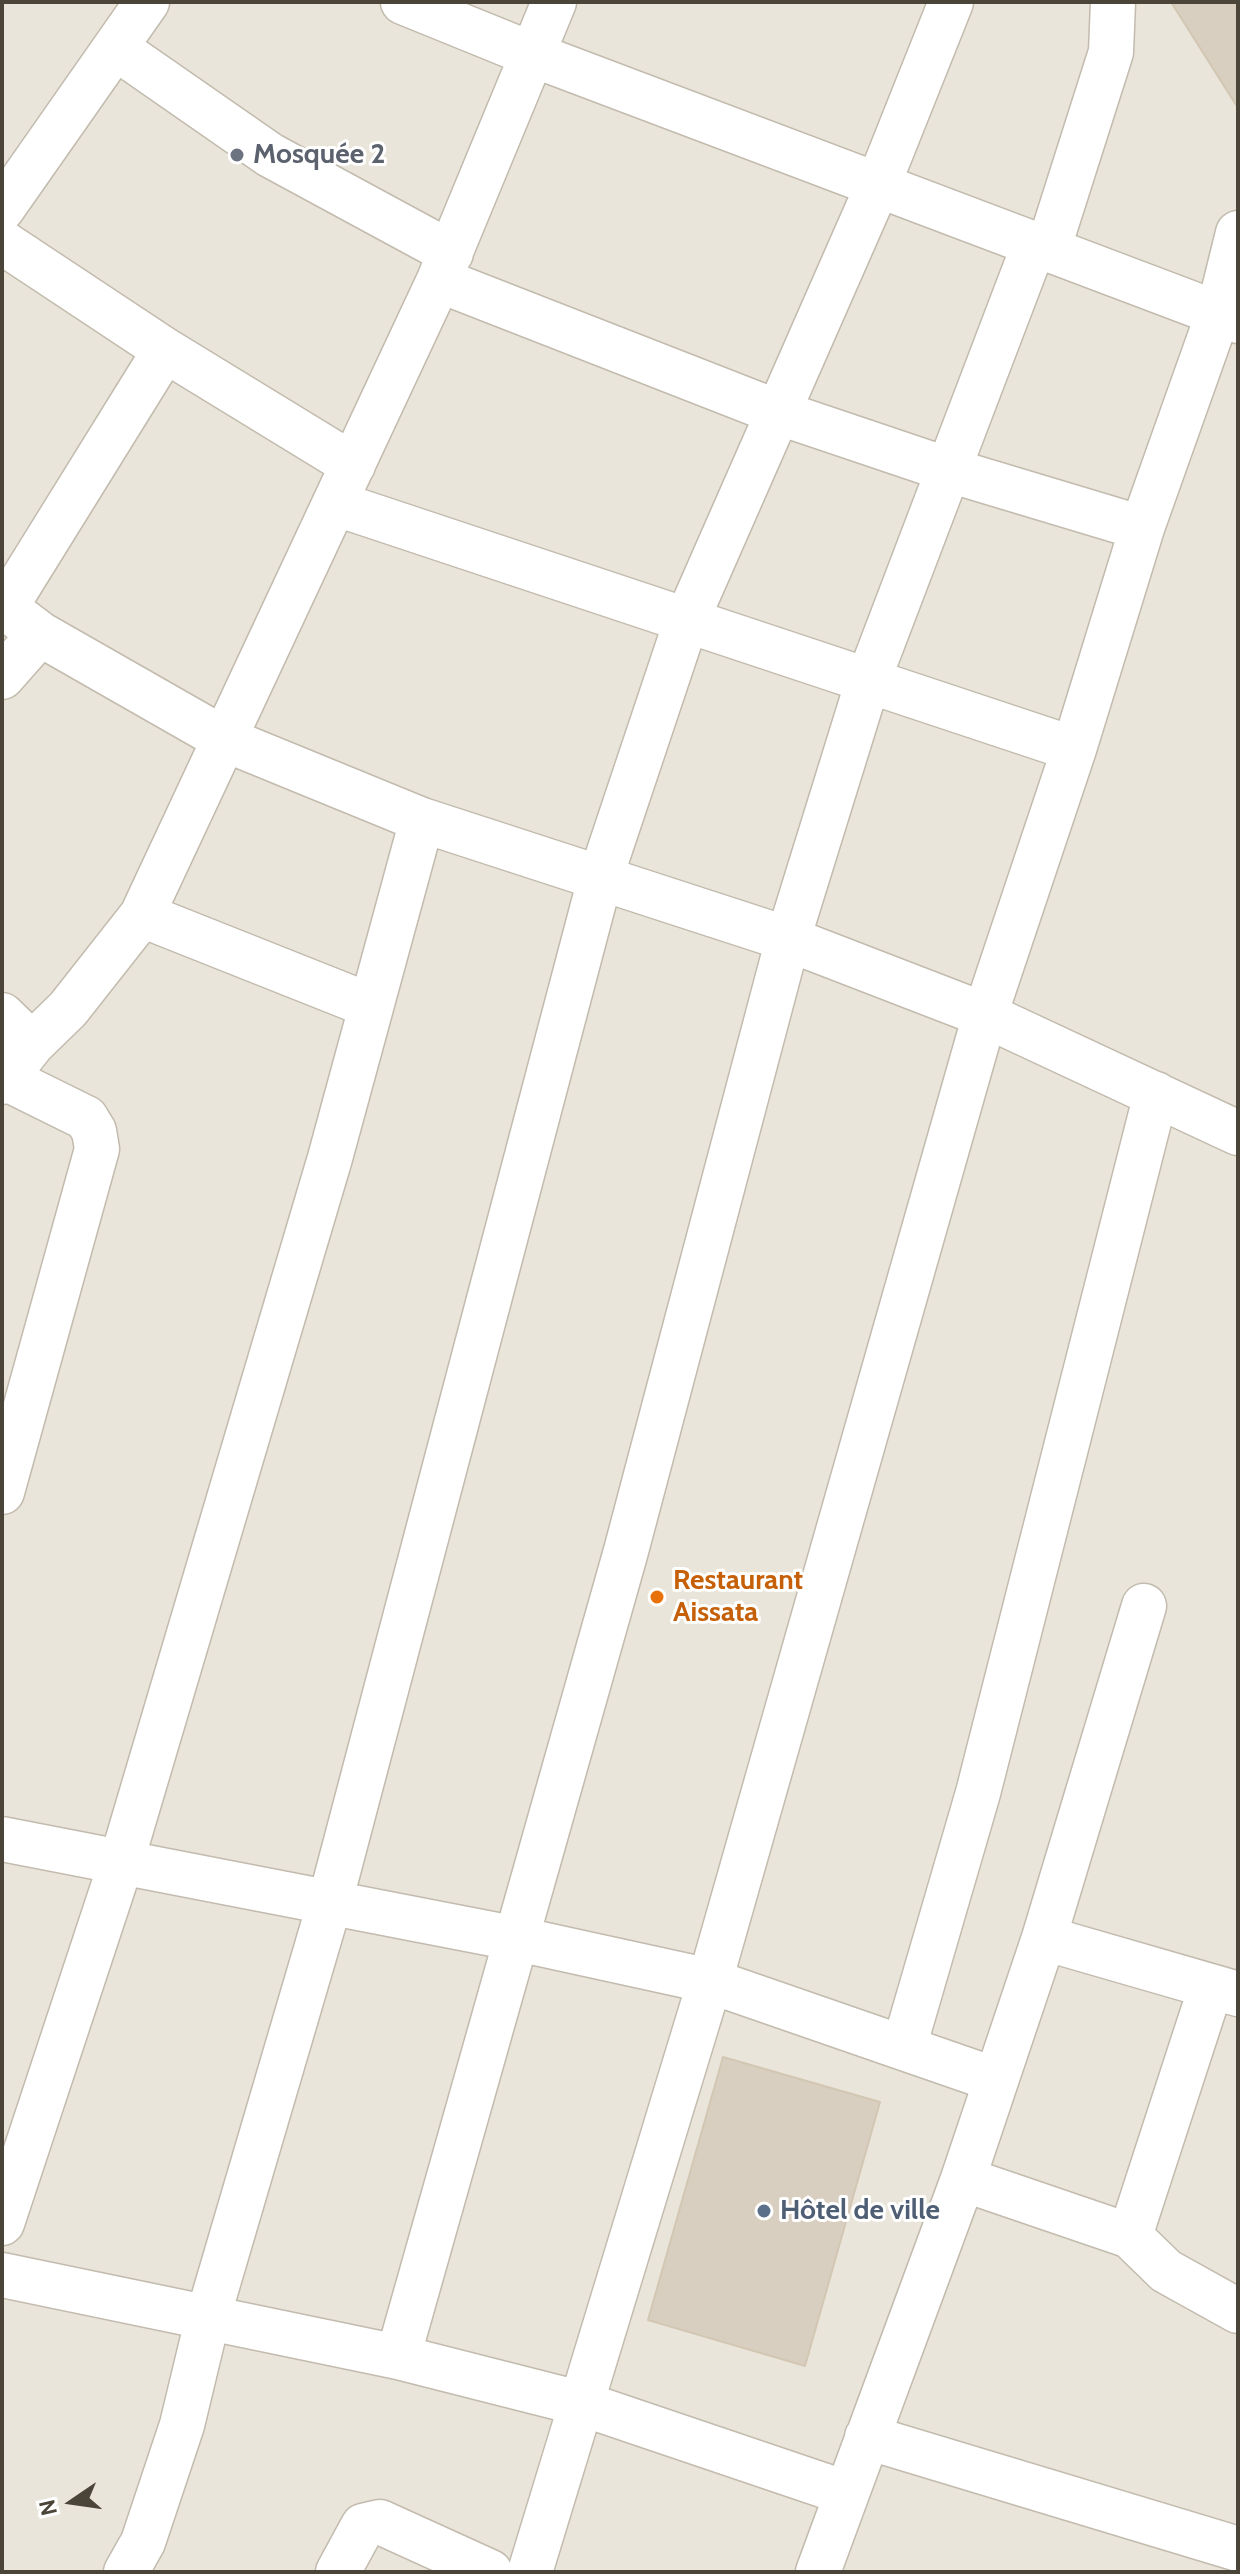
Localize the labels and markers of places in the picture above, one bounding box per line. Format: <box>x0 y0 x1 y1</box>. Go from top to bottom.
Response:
place label: Mosquée 2 <box>253 138 385 172</box>
marker: Mosquée 2 <box>228 146 246 164</box>
place label: Restaurant Aissata <box>673 1564 803 1630</box>
marker: Restaurant Aissata <box>648 1588 666 1606</box>
place label: Hôtel de ville <box>780 2194 940 2228</box>
marker: Hôtel de ville <box>755 2202 773 2220</box>

